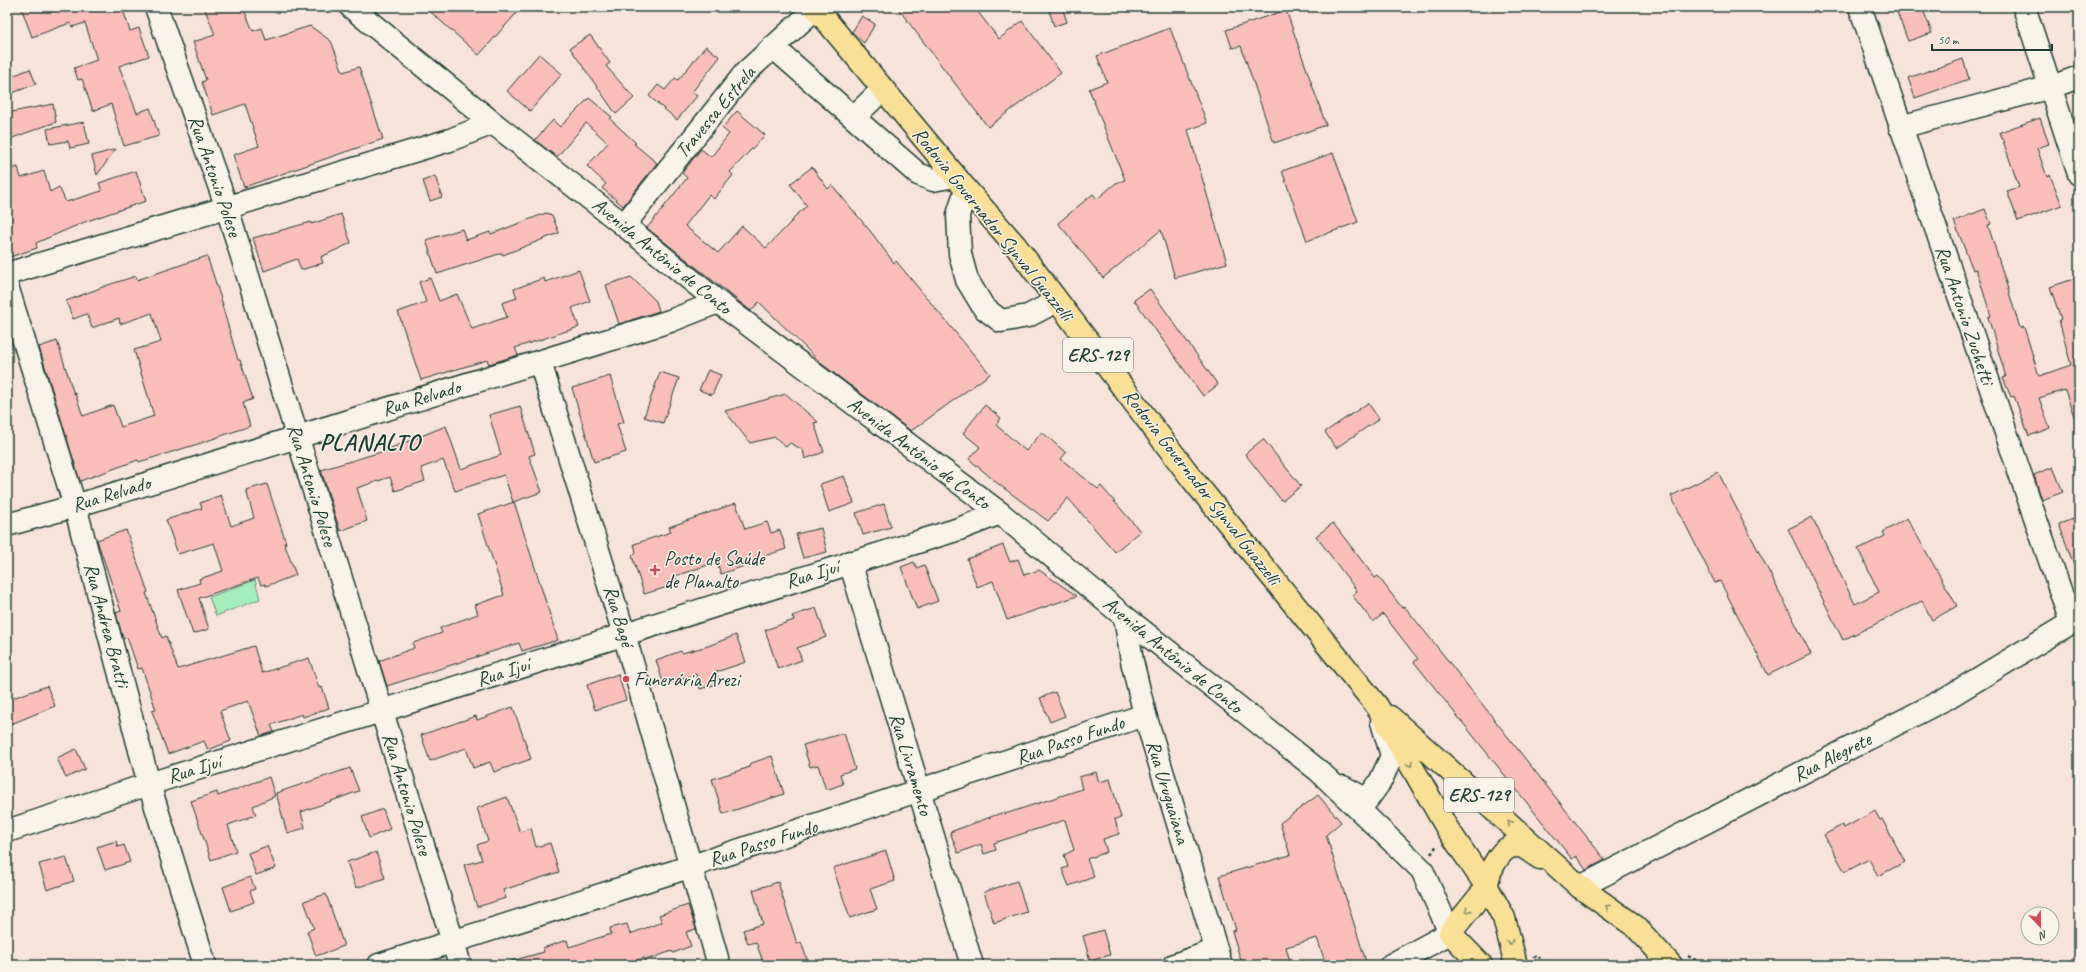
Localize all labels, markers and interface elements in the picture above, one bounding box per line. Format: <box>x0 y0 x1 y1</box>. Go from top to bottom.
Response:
scale bar <box>1932 26 2052 52</box>
text: 50 m <box>1938 32 1960 48</box>
street label: Travessa Estrela <box>669 59 762 163</box>
street label: Rua Antonio Polese <box>183 112 248 241</box>
street label: Rodovia Governador Synval Guazzelli <box>907 122 1080 328</box>
street label: Avenida Antônio de Conto <box>587 192 738 321</box>
street label: Rua Antonio Zuchetti <box>1930 242 2001 390</box>
road number: ERS-129 <box>1063 338 1133 372</box>
street label: Rua Relvado <box>379 374 465 422</box>
street label: Rodovia Governador Synval Guazzelli <box>1118 384 1288 592</box>
street label: Avenida Antônio de Conto <box>843 391 997 516</box>
street label: Rua Antonio Polese <box>282 421 343 551</box>
district label: PLANALTO <box>320 427 422 457</box>
street label: Rua Relvado <box>69 470 155 518</box>
place label: Posto de Saúde de Planalto <box>664 546 766 594</box>
street label: Rua Ijuí <box>782 553 846 594</box>
street label: Rua Andrea Bratti <box>78 560 136 692</box>
marker: Posto de Saúde de Planalto <box>649 564 661 576</box>
street label: Rua Bagé <box>598 582 641 653</box>
street label: Avenida Antônio de Conto <box>1098 591 1249 720</box>
street label: Rua Ijuí <box>473 650 537 692</box>
place label: Funerária Arezi <box>634 667 742 692</box>
marker: Funerária Arezi <box>621 674 631 684</box>
street label: Rua Livramento <box>884 710 939 819</box>
street label: Rua Passo Fundo <box>1013 710 1128 770</box>
street label: Rua Alegrete <box>1789 726 1877 787</box>
street label: Rua Antonio Polese <box>377 730 438 860</box>
street label: Rua Uruguaiana <box>1140 737 1196 849</box>
street label: Rua Ijuí <box>164 748 228 789</box>
one-way arrow <box>1406 760 1413 767</box>
road number: ERS-129 <box>1444 778 1514 812</box>
street label: Rua Passo Fundo <box>706 813 821 872</box>
one-way arrow <box>1507 821 1514 828</box>
one-way arrow <box>1605 904 1612 912</box>
one-way arrow <box>1466 906 1473 913</box>
north arrow <box>2020 906 2060 946</box>
text: N <box>2036 928 2050 944</box>
one-way arrow <box>1505 938 1513 945</box>

